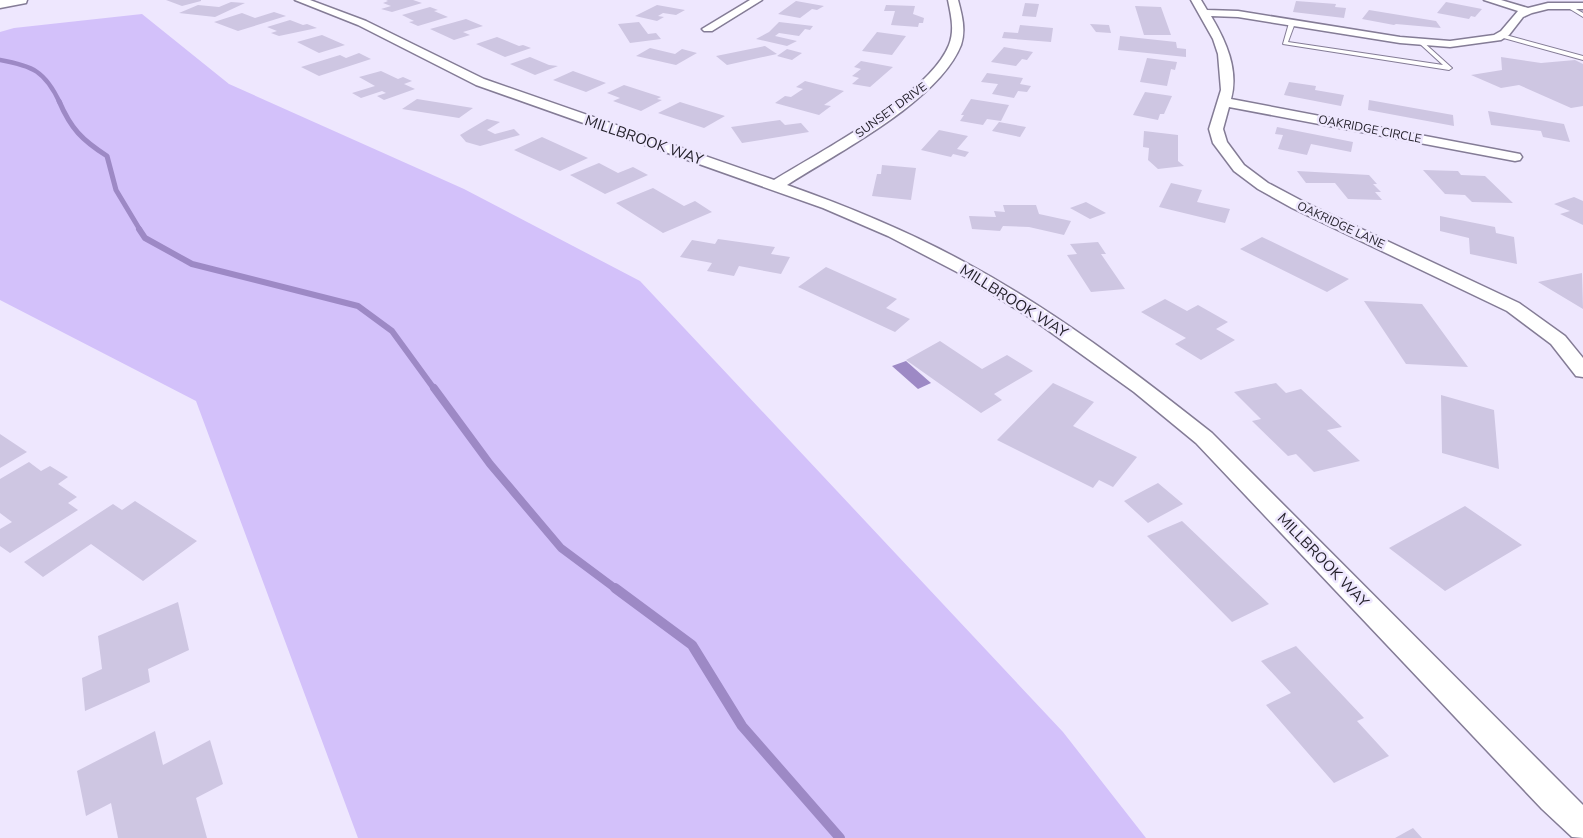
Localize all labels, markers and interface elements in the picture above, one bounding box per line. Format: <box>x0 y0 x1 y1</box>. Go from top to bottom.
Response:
street label: SUNSET DRIVE <box>852 79 930 141</box>
street label: MILLBROOK WAY <box>582 110 707 170</box>
street label: OAKRIDGE CIRCLE <box>1317 111 1423 147</box>
street label: OAKRIDGE LANE <box>1295 198 1387 252</box>
street label: MILLBROOK WAY <box>956 260 1073 343</box>
street label: MILLBROOK WAY <box>1273 508 1374 612</box>

